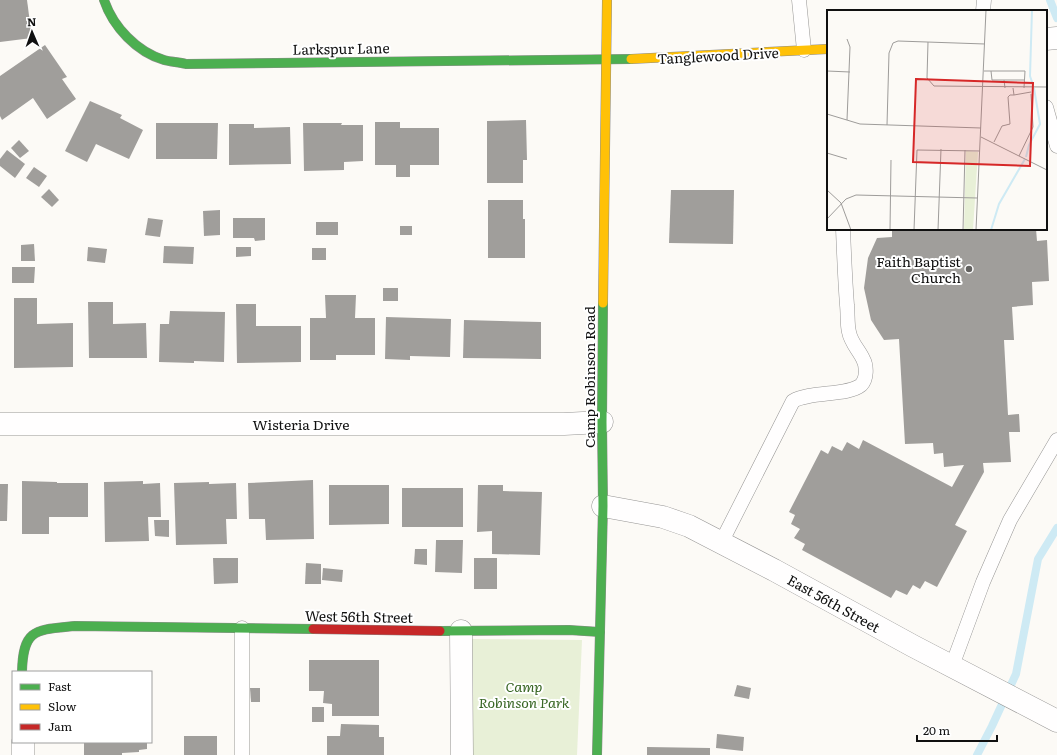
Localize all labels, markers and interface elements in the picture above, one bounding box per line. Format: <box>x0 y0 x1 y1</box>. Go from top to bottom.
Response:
inset map <box>827 10 1047 230</box>
north arrow <box>12 12 52 52</box>
text: N <box>27 13 37 29</box>
street label: Larkspur Lane <box>292 37 390 59</box>
street label: Tanglewood Drive <box>657 42 779 68</box>
place label: Faith Baptist Church <box>876 251 961 287</box>
marker: Faith Baptist Church <box>964 264 974 274</box>
street label: Camp Robinson Road <box>579 305 599 448</box>
street label: Wisteria Drive <box>253 414 349 434</box>
street label: East 56th Street <box>784 569 884 637</box>
street label: West 56th Street <box>305 605 414 627</box>
legend <box>12 671 152 743</box>
park label: Camp Robinson Park <box>478 676 570 712</box>
text: Fast <box>48 677 72 695</box>
text: Slow <box>48 697 77 715</box>
text: Jam <box>48 717 73 735</box>
scale bar <box>917 717 997 743</box>
text: 20 m <box>923 721 950 739</box>

